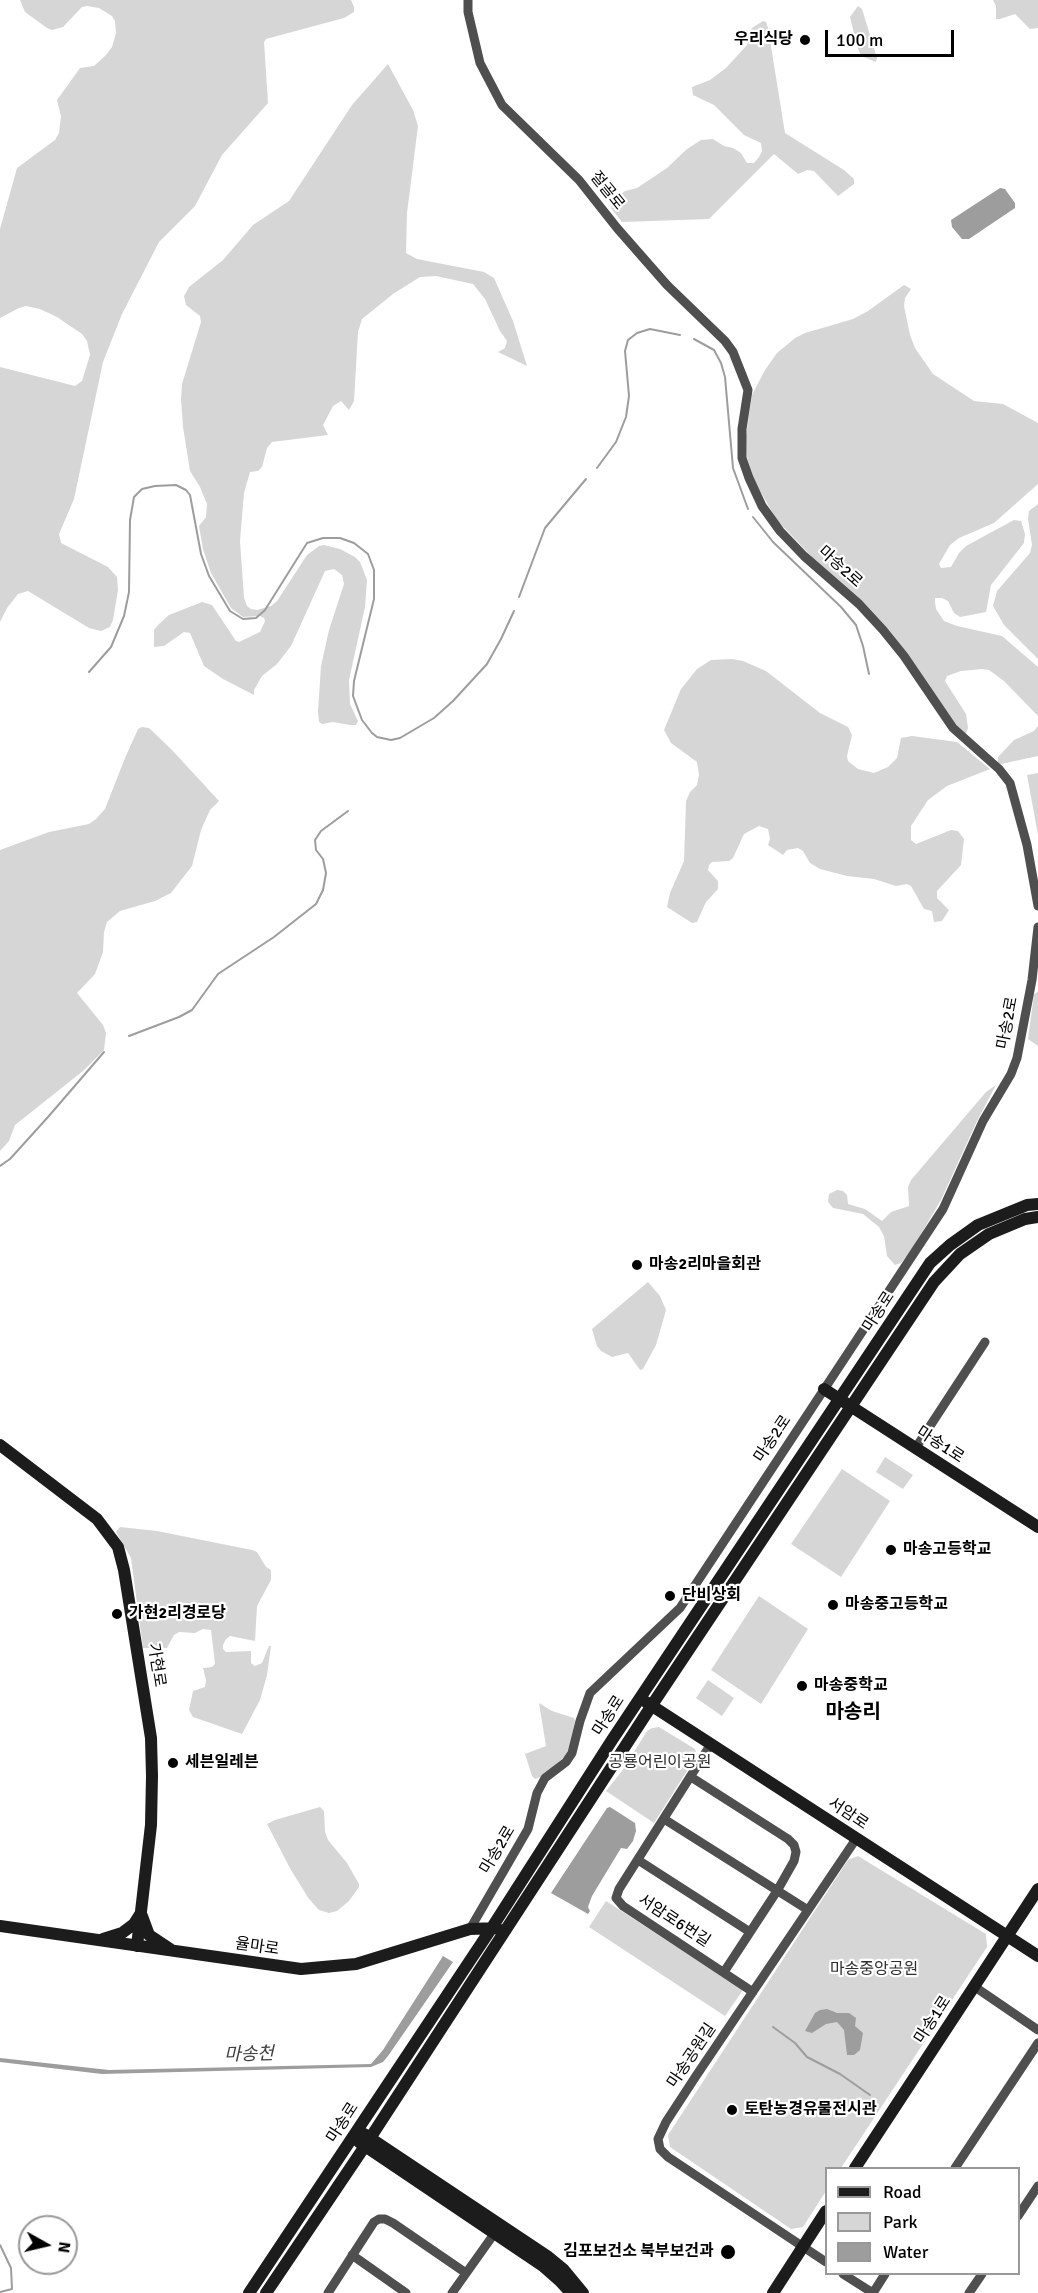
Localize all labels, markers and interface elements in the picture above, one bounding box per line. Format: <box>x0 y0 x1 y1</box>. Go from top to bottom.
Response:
scale bar <box>828 18 957 56</box>
text: 100 m <box>836 29 883 51</box>
place label: 우리식당 <box>734 30 793 50</box>
marker: 우리식당 <box>798 33 812 47</box>
street label: 절골로 <box>586 168 628 214</box>
street label: 마송2로 <box>814 542 866 592</box>
street label: 마송2로 <box>994 995 1022 1051</box>
place label: 마송2리마을회관 <box>649 1255 761 1275</box>
marker: 마송2리마을회관 <box>630 1258 644 1272</box>
street label: 마송로 <box>859 1288 899 1336</box>
street label: 마송2로 <box>750 1412 796 1466</box>
street label: 마송1로 <box>913 1423 967 1467</box>
place label: 마송고등학교 <box>903 1540 991 1560</box>
marker: 마송고등학교 <box>884 1543 898 1557</box>
place label: 단비상회 <box>682 1586 741 1606</box>
marker: 단비상회 <box>663 1589 677 1603</box>
place label: 마송중고등학교 <box>845 1595 948 1615</box>
marker: 마송중고등학교 <box>826 1598 840 1612</box>
place label: 가현2리경로당 <box>129 1604 226 1624</box>
marker: 가현2리경로당 <box>110 1607 124 1621</box>
street label: 가현로 <box>143 1642 169 1688</box>
place label: 마송중학교 <box>814 1676 888 1696</box>
marker: 마송중학교 <box>795 1679 809 1693</box>
street label: 마송로 <box>589 1692 629 1740</box>
district label: 마송리 <box>825 1701 881 1725</box>
place label: 세븐일레븐 <box>185 1753 259 1773</box>
park label: 공룡어린이공원 <box>608 1753 712 1773</box>
marker: 세븐일레븐 <box>166 1756 180 1770</box>
street label: 서암로 <box>824 1794 872 1834</box>
street label: 마송2로 <box>476 1822 520 1878</box>
street label: 서암로6번길 <box>634 1891 714 1951</box>
street label: 율마로 <box>234 1934 280 1960</box>
park label: 마송중앙공원 <box>830 1960 918 1980</box>
street label: 마송1로 <box>911 1993 955 2047</box>
street label: 마송공원길 <box>663 2020 721 2092</box>
water label: 마송천 <box>224 2044 274 2066</box>
street label: 마송로 <box>323 2099 363 2147</box>
place label: 토탄농경유물전시관 <box>744 2100 876 2120</box>
marker: 토탄농경유물전시관 <box>725 2103 739 2117</box>
legend <box>825 2167 1020 2275</box>
text: Road <box>883 2181 922 2203</box>
text: Park <box>883 2211 918 2233</box>
north arrow <box>18 2215 78 2275</box>
text: N <box>53 2240 75 2254</box>
text: Water <box>883 2241 928 2263</box>
place label: 김포보건소 북부보건과 <box>563 2242 714 2262</box>
marker: 김포보건소 북부보건과 <box>719 2243 737 2261</box>

